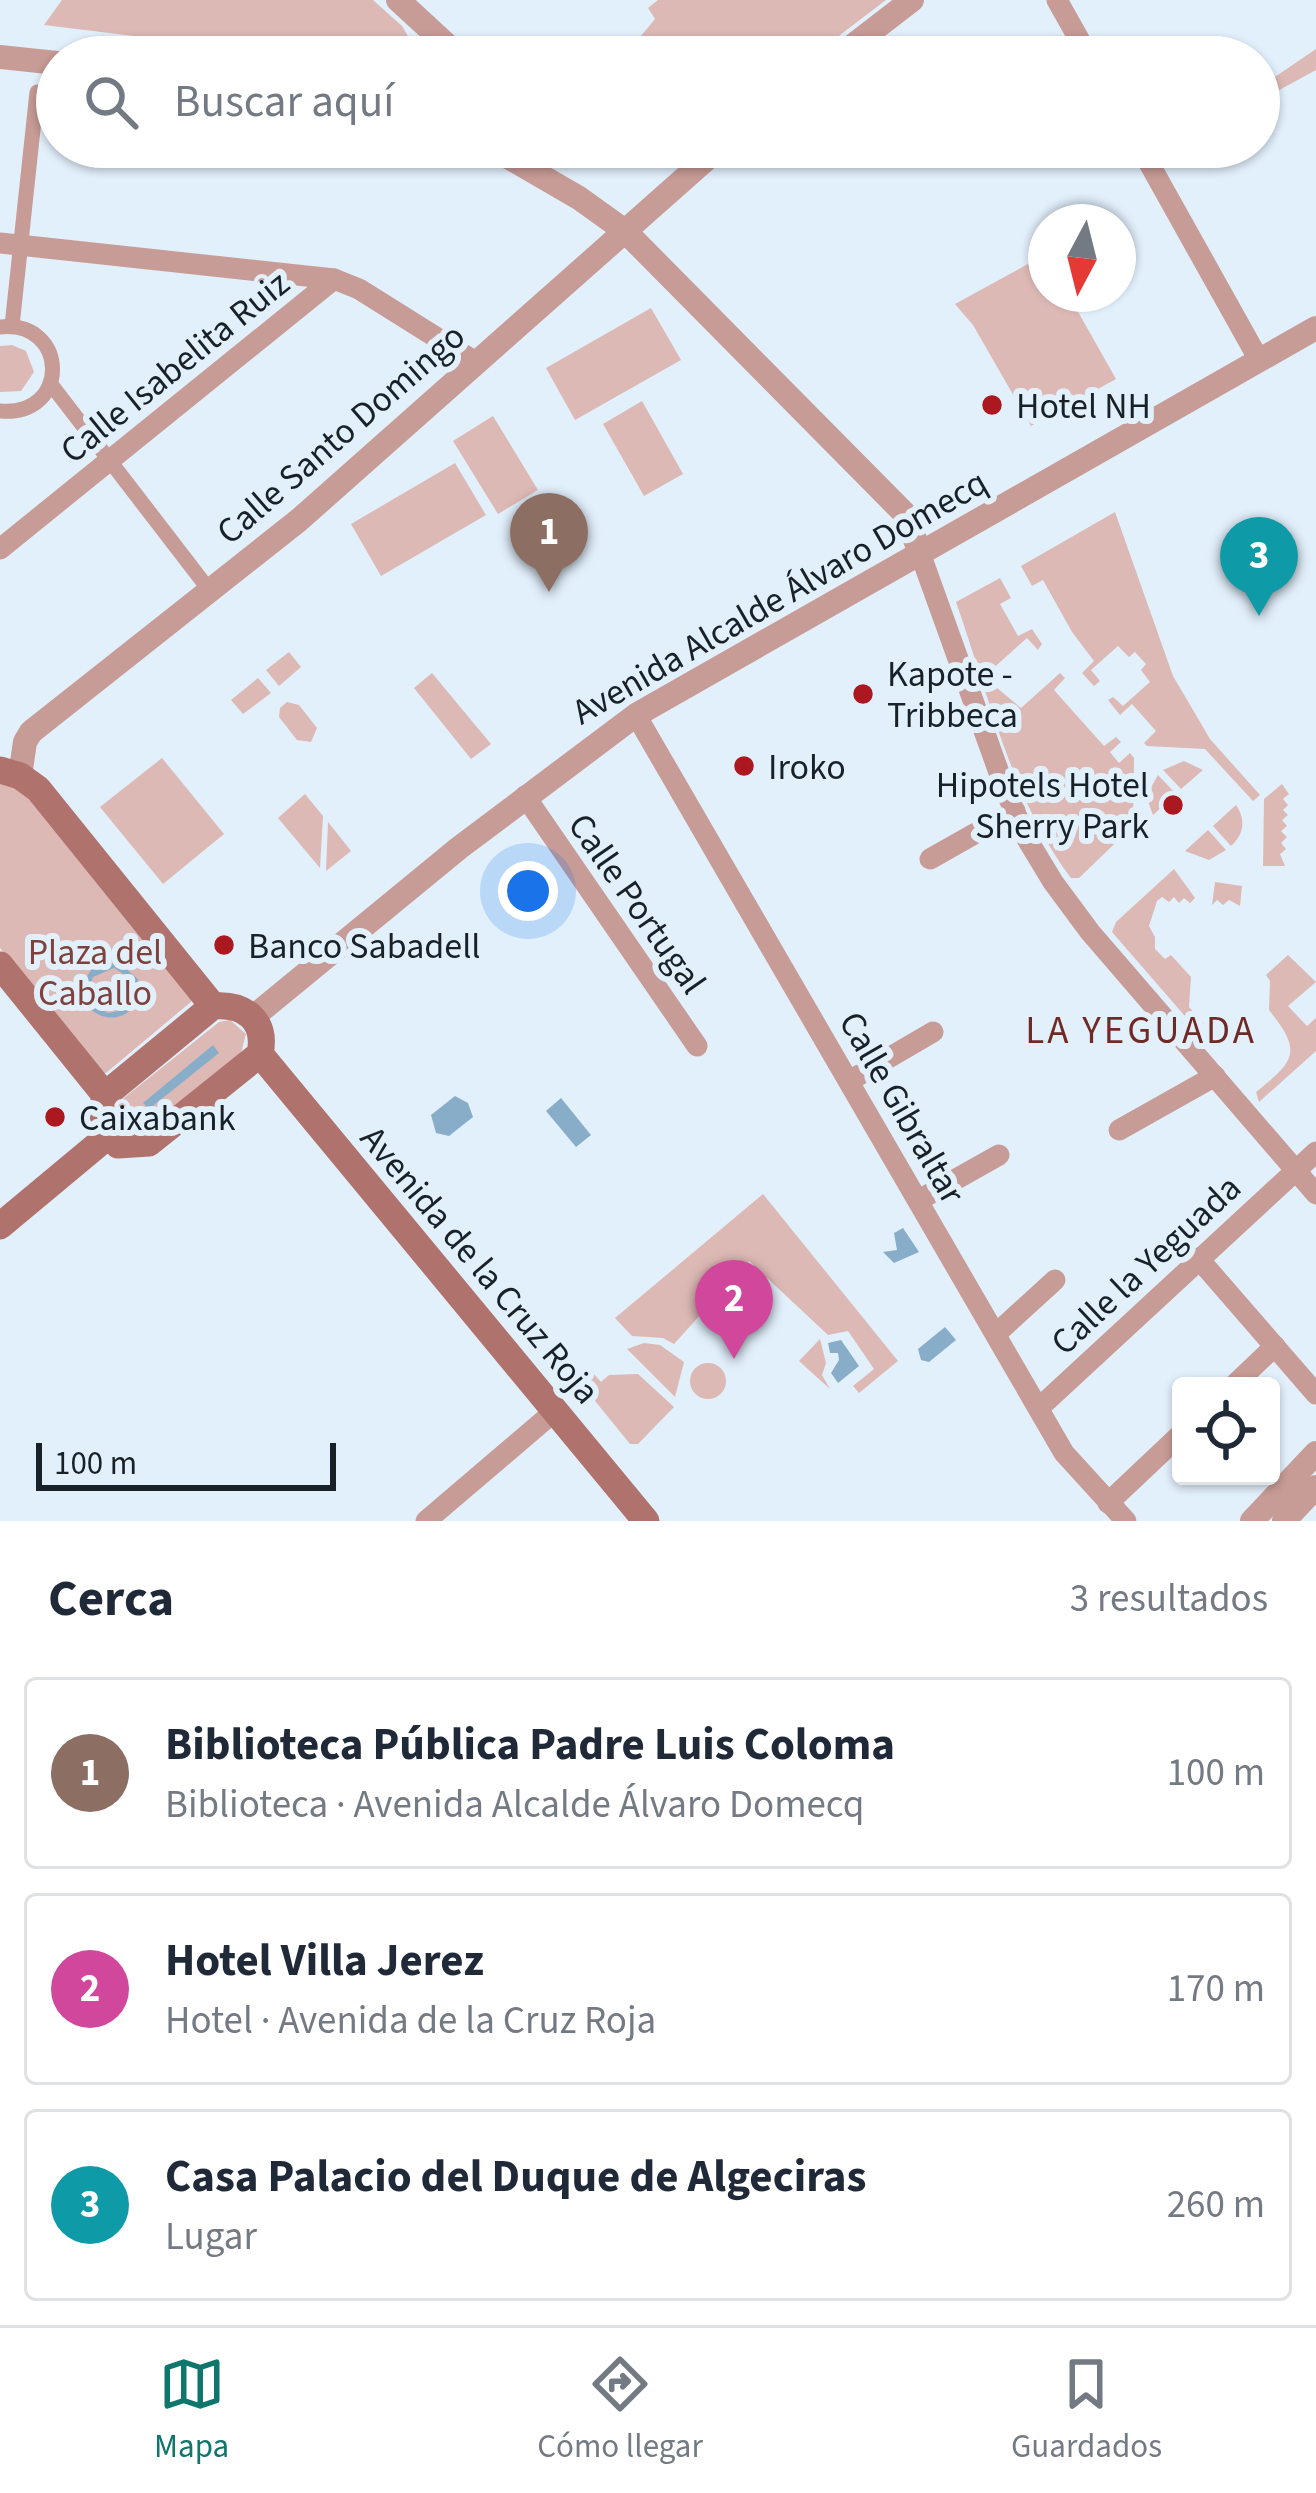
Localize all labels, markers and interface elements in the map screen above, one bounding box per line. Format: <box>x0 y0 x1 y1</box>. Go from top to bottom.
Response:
search box <box>36 36 1280 168</box>
icon: search <box>78 69 144 135</box>
text: Buscar aquí <box>174 70 394 134</box>
north arrow <box>1028 204 1136 312</box>
street label: Calle Isabelita Ruiz <box>49 259 300 476</box>
street label: Calle Santo Domingo <box>205 312 476 557</box>
place label: Hotel NH <box>1016 381 1151 432</box>
marker: Hotel NH <box>979 392 1005 418</box>
street label: Avenida Alcalde Álvaro Domecq <box>563 457 997 737</box>
pin: 1 <box>510 493 588 592</box>
pin: 3 <box>1220 517 1298 616</box>
place label: Kapote - Tribbeca <box>887 649 1018 741</box>
marker: Kapote - Tribbeca <box>850 681 876 707</box>
place label: Iroko <box>768 742 846 793</box>
marker: Iroko <box>731 753 757 779</box>
place label: Hipotels Hotel Sherry Park <box>936 760 1149 852</box>
marker: Hipotels Hotel Sherry Park <box>1160 792 1186 818</box>
street label: Calle Portugal <box>556 803 718 1005</box>
your location <box>498 861 558 921</box>
place label: Banco Sabadell <box>248 921 481 972</box>
park label: Plaza del Caballo <box>28 927 162 1019</box>
marker: Banco Sabadell <box>211 932 237 958</box>
street label: Calle Gibraltar <box>826 1002 978 1214</box>
district label: LA YEGUADA <box>1025 1003 1257 1059</box>
place label: Caixabank <box>79 1093 236 1144</box>
marker: Caixabank <box>42 1104 68 1130</box>
street label: Avenida de la Cruz Roja <box>348 1115 612 1415</box>
street label: Calle la Yeguada <box>1039 1163 1253 1367</box>
pin: 2 <box>695 1260 773 1359</box>
map controls <box>1172 1377 1280 1485</box>
button: locate <box>1172 1377 1280 1485</box>
scale bar <box>36 1437 336 1490</box>
text: 100 m <box>54 1440 137 1487</box>
text: Cerca <box>48 1563 174 1635</box>
text: 3 resultados <box>1070 1571 1268 1627</box>
text: Biblioteca Pública Padre Luis Coloma <box>165 1713 895 1777</box>
text: 1 <box>80 1745 100 1801</box>
text: 100 m <box>1167 1745 1265 1801</box>
text: Biblioteca · Avenida Alcalde Álvaro Domecq <box>165 1777 864 1833</box>
text: Hotel Villa Jerez <box>165 1929 484 1993</box>
text: 2 <box>80 1961 100 2017</box>
text: 170 m <box>1167 1961 1265 2017</box>
text: Hotel · Avenida de la Cruz Roja <box>165 1993 656 2049</box>
text: Casa Palacio del Duque de Algeciras <box>165 2145 866 2209</box>
text: 3 <box>80 2177 100 2233</box>
text: 260 m <box>1167 2177 1265 2233</box>
text: Lugar <box>165 2209 257 2265</box>
tab: Mapa <box>154 2351 229 2470</box>
tab: Cómo llegar <box>537 2351 703 2470</box>
tab: Guardados <box>1011 2351 1162 2470</box>

